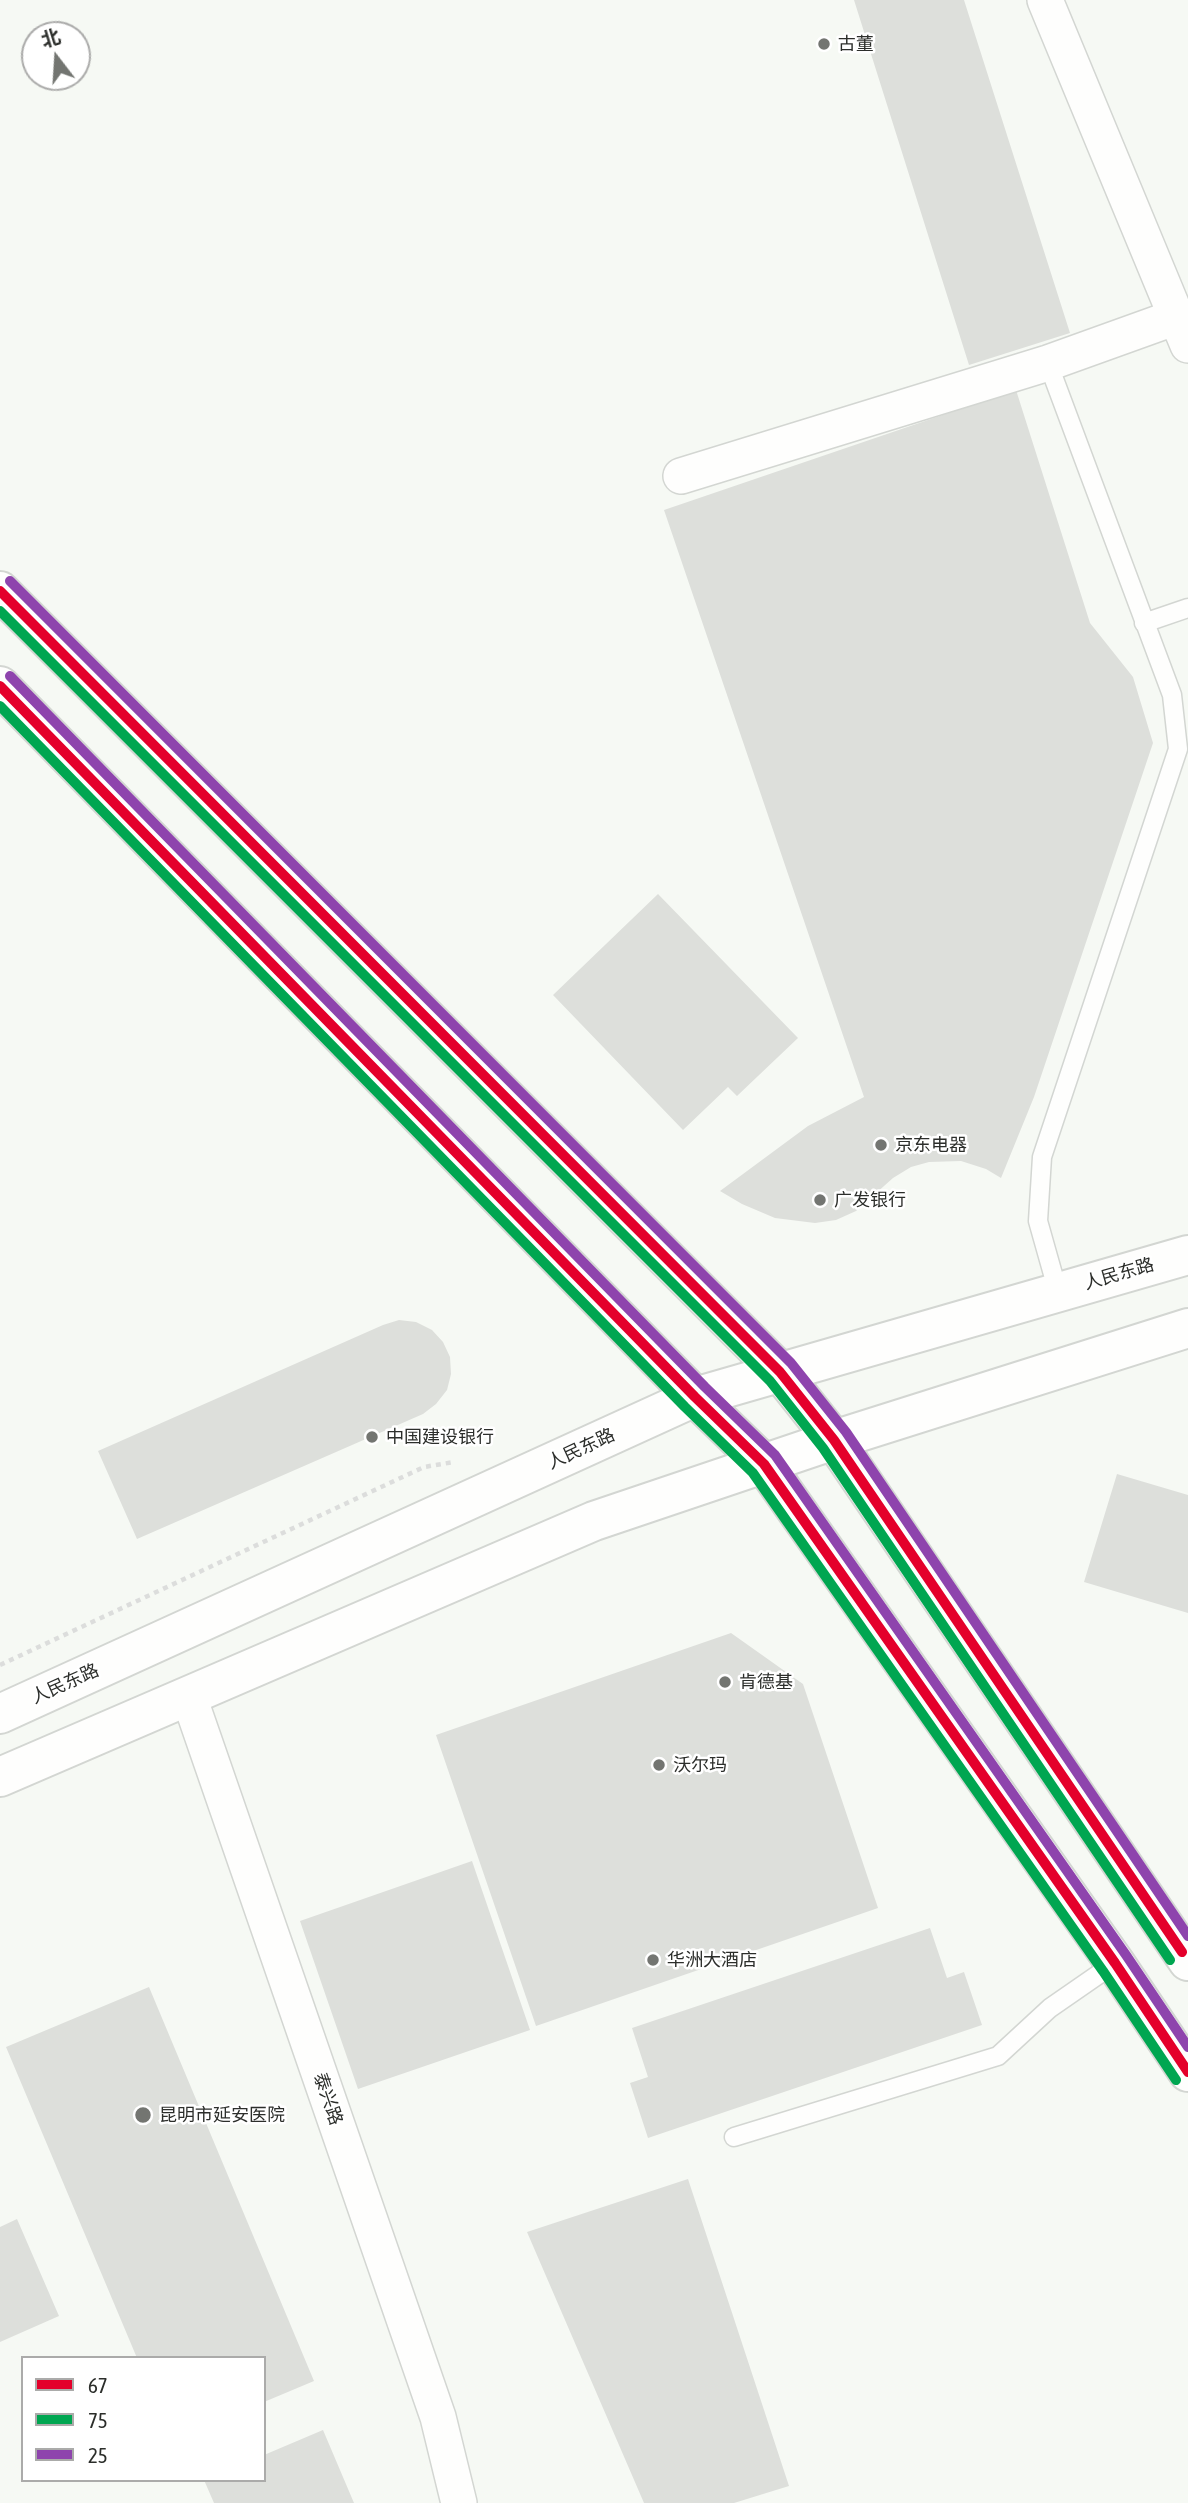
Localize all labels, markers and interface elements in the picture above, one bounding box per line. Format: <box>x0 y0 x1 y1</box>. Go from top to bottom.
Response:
north arrow <box>21 21 91 91</box>
text: 北 <box>38 25 63 51</box>
place label: 古董 <box>838 33 874 55</box>
marker: 古董 <box>816 36 832 52</box>
place label: 京东电器 <box>895 1134 967 1156</box>
marker: 京东电器 <box>873 1137 889 1153</box>
place label: 广发银行 <box>834 1189 906 1211</box>
marker: 广发银行 <box>812 1192 828 1208</box>
street label: 人民东路 <box>1081 1254 1157 1294</box>
street label: 人民东路 <box>544 1424 618 1474</box>
place label: 中国建设银行 <box>386 1426 494 1448</box>
marker: 中国建设银行 <box>364 1429 380 1445</box>
street label: 人民东路 <box>28 1659 102 1709</box>
place label: 肯德基 <box>739 1671 793 1693</box>
marker: 肯德基 <box>717 1674 733 1690</box>
place label: 沃尔玛 <box>673 1754 727 1776</box>
marker: 沃尔玛 <box>651 1757 667 1773</box>
place label: 华洲大酒店 <box>667 1949 757 1971</box>
marker: 华洲大酒店 <box>645 1952 661 1968</box>
street label: 泰兴路 <box>309 2070 347 2128</box>
place label: 昆明市延安医院 <box>159 2104 285 2126</box>
marker: 昆明市延安医院 <box>133 2105 153 2125</box>
legend <box>21 2356 266 2482</box>
text: 67 <box>88 2373 108 2397</box>
text: 75 <box>88 2408 108 2432</box>
text: 25 <box>88 2443 108 2467</box>

